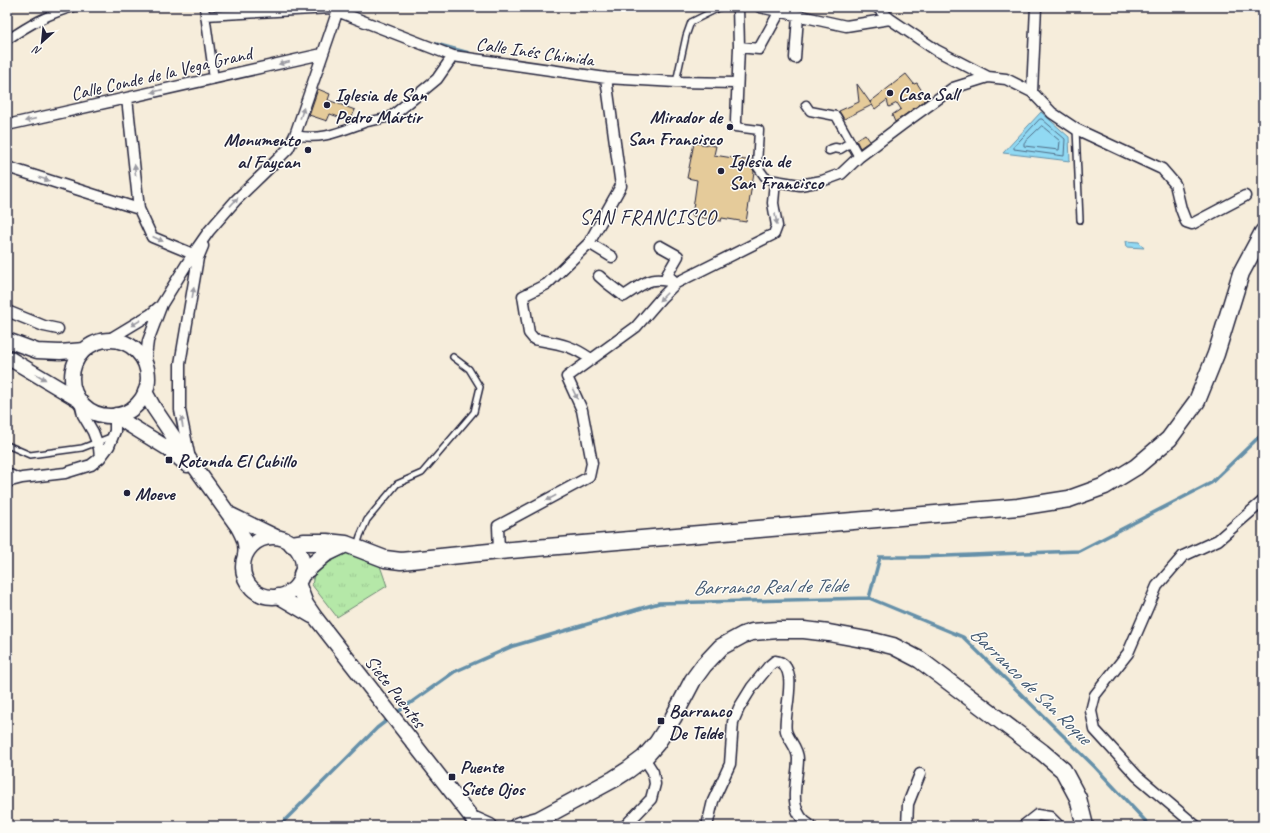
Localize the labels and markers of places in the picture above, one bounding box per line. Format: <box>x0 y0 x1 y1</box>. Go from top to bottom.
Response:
place label: Casa Sall <box>898 82 962 106</box>
place label: Iglesia de San Pedro Mártir <box>335 83 427 129</box>
marker: Casa Sall <box>885 88 895 98</box>
marker: Iglesia de San Pedro Mártir <box>322 100 332 110</box>
place label: Mirador de San Francisco <box>628 105 724 151</box>
marker: Mirador de San Francisco <box>725 122 735 132</box>
place label: Monumento al Faycan <box>224 128 301 174</box>
marker: Monumento al Faycan <box>303 145 313 155</box>
place label: Iglesia de San Francisco <box>729 149 825 195</box>
marker: Iglesia de San Francisco <box>716 166 726 176</box>
place label: Rotonda El Cubillo <box>177 449 297 473</box>
marker: Rotonda El Cubillo <box>164 455 174 465</box>
place label: Moeve <box>135 482 176 506</box>
marker: Moeve <box>122 488 132 498</box>
place label: Barranco De Telde <box>669 699 733 745</box>
marker: Barranco De Telde <box>656 716 666 726</box>
place label: Puente Siete Ojos <box>460 755 527 801</box>
marker: Puente Siete Ojos <box>447 772 457 782</box>

